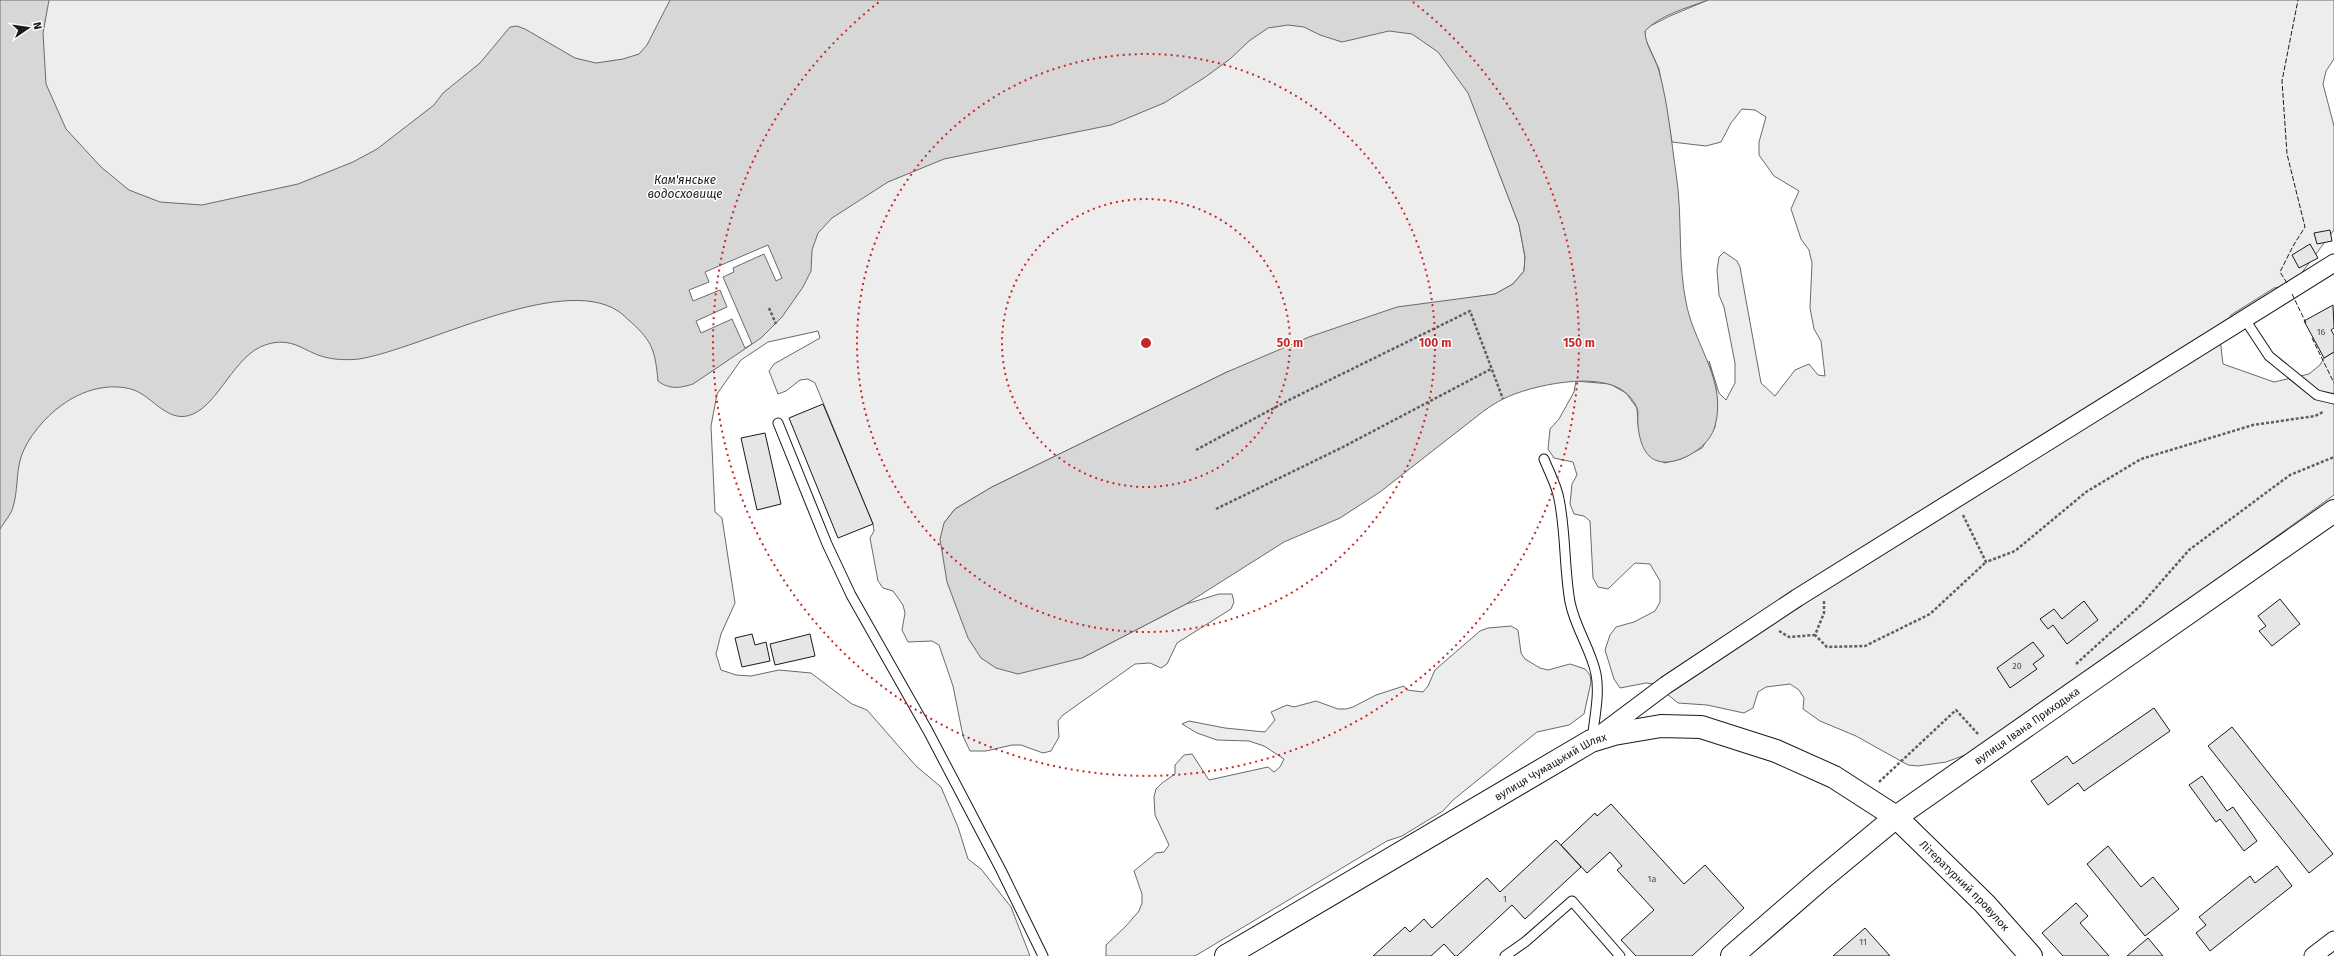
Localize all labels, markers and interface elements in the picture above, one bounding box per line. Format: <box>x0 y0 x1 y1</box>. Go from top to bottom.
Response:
north arrow <box>8 8 48 48</box>
text: N <box>30 21 44 31</box>
water label: Кам'янське водосховище <box>647 173 723 201</box>
house number: 16 <box>2317 327 2326 337</box>
centre of rings <box>1139 336 1153 350</box>
text: 50 m <box>1277 336 1303 350</box>
text: 100 m <box>1419 336 1451 350</box>
text: 150 m <box>1563 336 1595 350</box>
house number: 20 <box>2012 661 2022 671</box>
street label: вулиця Івана Приходька <box>1972 685 2082 767</box>
street label: вулиця Чумацький Шлях <box>1492 730 1609 803</box>
street label: Літературний провулок <box>1917 838 2012 934</box>
house number: 1а <box>1648 874 1656 884</box>
house number: 1 <box>1503 894 1507 904</box>
house number: 11 <box>1859 937 1867 947</box>

